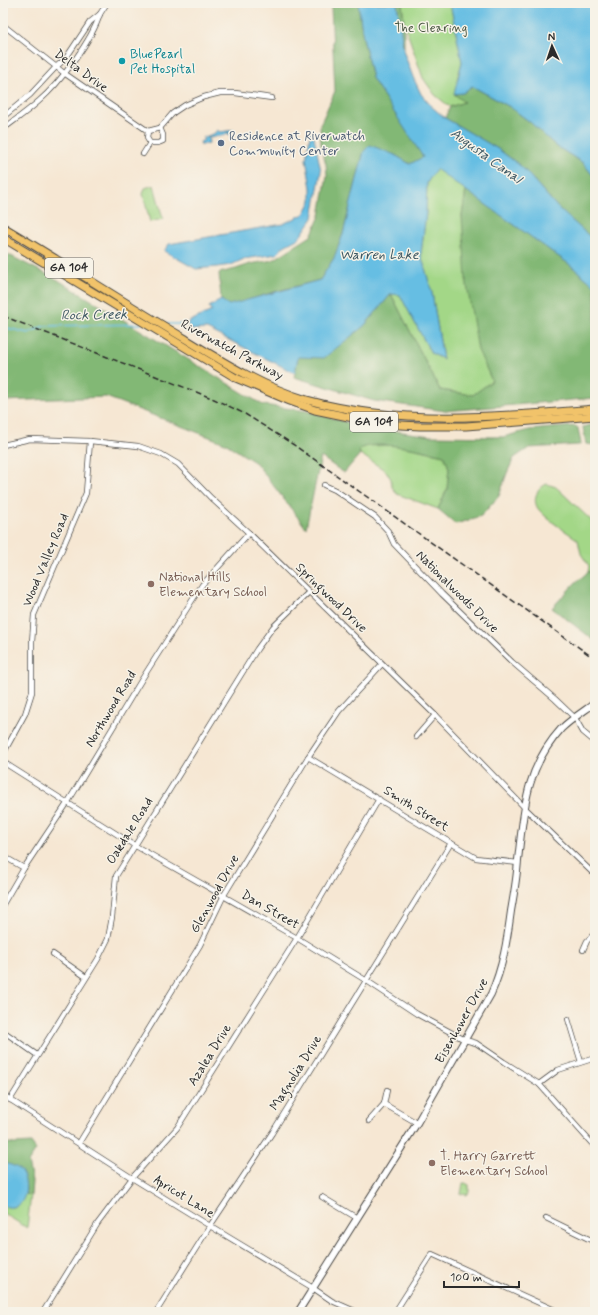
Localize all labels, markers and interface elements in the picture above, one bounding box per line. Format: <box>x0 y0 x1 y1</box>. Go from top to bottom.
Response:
park label: The Clearing <box>395 20 468 37</box>
north arrow <box>532 26 572 66</box>
text: N <box>548 30 556 44</box>
street label: Delta Drive <box>51 46 111 96</box>
place label: BluePearl Pet Hospital <box>130 46 195 78</box>
marker: BluePearl Pet Hospital <box>117 56 127 66</box>
water label: Augusta Canal <box>446 124 527 190</box>
place label: Residence at Riverwatch Community Center <box>229 128 365 160</box>
marker: Residence at Riverwatch Community Center <box>216 138 226 148</box>
water label: Warren Lake <box>339 246 420 264</box>
road number: GA 104 <box>45 258 93 278</box>
water label: Rock Creek <box>61 305 127 325</box>
street label: Riverwatch Parkway <box>178 316 287 384</box>
road number: GA 104 <box>350 412 398 432</box>
street label: Wood Valley Road <box>19 511 73 609</box>
street label: Nationalwoods Drive <box>412 547 502 637</box>
street label: Springwood Drive <box>290 559 371 638</box>
place label: National Hills Elementary School <box>159 569 267 601</box>
marker: National Hills Elementary School <box>146 579 156 589</box>
street label: Northwood Road <box>81 668 141 750</box>
street label: Smith Street <box>380 782 452 836</box>
street label: Oakdale Road <box>103 794 157 868</box>
street label: Glenwood Drive <box>186 852 244 936</box>
street label: Dan Street <box>238 887 302 933</box>
street label: Eisenhower Drive <box>431 975 493 1067</box>
street label: Azalea Drive <box>184 1021 236 1089</box>
street label: Magnolia Drive <box>266 1032 328 1115</box>
place label: T. Harry Garrett Elementary School <box>440 1148 548 1180</box>
marker: T. Harry Garrett Elementary School <box>427 1158 437 1168</box>
street label: Apricot Lane <box>150 1172 218 1223</box>
scale bar <box>444 1263 519 1289</box>
text: 100 m <box>450 1270 482 1286</box>

